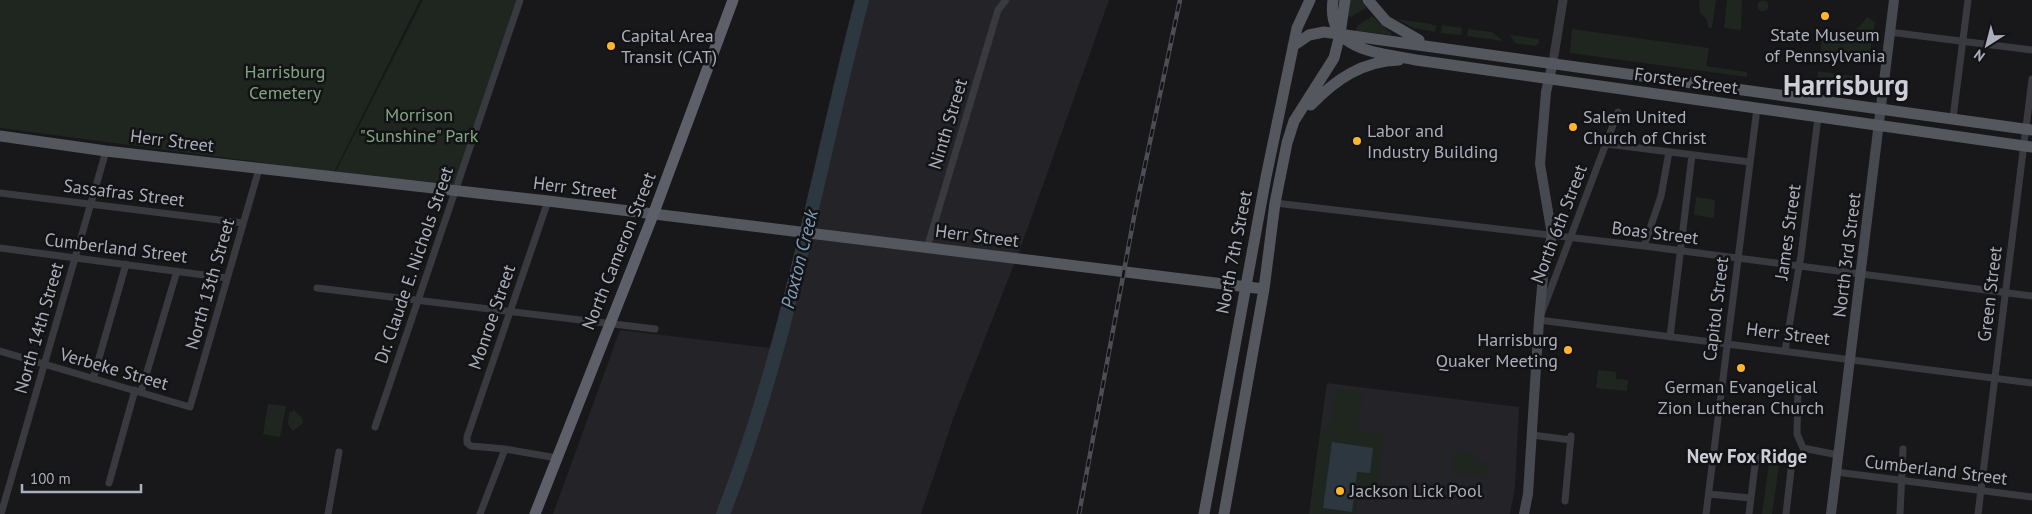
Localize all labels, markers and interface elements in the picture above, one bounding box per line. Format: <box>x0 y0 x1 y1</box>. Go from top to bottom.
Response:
marker: State Museum of Pennsylvania <box>1819 10 1831 22</box>
north arrow <box>1962 20 2012 70</box>
place label: State Museum of Pennsylvania <box>1765 23 1885 67</box>
place label: Capital Area Transit (CAT) <box>621 24 717 68</box>
marker: Capital Area Transit (CAT) <box>605 40 617 52</box>
text: N <box>1970 46 1988 66</box>
park label: Harrisburg Cemetery <box>245 60 325 104</box>
street label: Forster Street <box>1633 62 1739 99</box>
district label: Harrisburg <box>1783 66 1909 103</box>
street label: Ninth Street <box>923 76 972 172</box>
park label: Morrison "Sunshine" Park <box>360 103 479 147</box>
place label: Salem United Church of Christ <box>1583 105 1706 149</box>
place label: Labor and Industry Building <box>1367 119 1498 163</box>
marker: Salem United Church of Christ <box>1567 121 1579 133</box>
street label: Herr Street <box>129 124 215 157</box>
marker: Labor and Industry Building <box>1351 135 1363 147</box>
street label: North 6th Street <box>1525 161 1592 287</box>
street label: Dr. Claude E. Nichols Street <box>369 163 458 366</box>
street label: North Cameron Street <box>576 169 661 333</box>
street label: Herr Street <box>532 171 618 204</box>
street label: Sassafras Street <box>62 174 186 211</box>
street label: James Street <box>1769 183 1806 282</box>
street label: North 7th Street <box>1210 188 1257 316</box>
street label: North 3rd Street <box>1827 191 1866 319</box>
water label: Paxton Creek <box>775 206 823 311</box>
street label: North 13th Street <box>180 216 239 352</box>
street label: Boas Street <box>1610 216 1700 249</box>
street label: Herr Street <box>934 219 1020 252</box>
street label: Cumberland Street <box>43 227 189 268</box>
street label: Green Street <box>1972 245 2007 343</box>
street label: Capitol Street <box>1698 255 1733 362</box>
street label: North 14th Street <box>9 260 68 396</box>
street label: Monroe Street <box>463 261 520 372</box>
street label: Herr Street <box>1745 317 1831 350</box>
place label: Harrisburg Quaker Meeting <box>1436 328 1558 372</box>
street label: Verbeke Street <box>56 342 171 395</box>
marker: Harrisburg Quaker Meeting <box>1562 344 1574 356</box>
marker: German Evangelical Zion Lutheran Church <box>1735 362 1747 374</box>
place label: German Evangelical Zion Lutheran Church <box>1658 375 1824 419</box>
district label: New Fox Ridge <box>1687 444 1807 468</box>
street label: Cumberland Street <box>1863 449 2009 490</box>
scale bar <box>22 462 141 494</box>
text: 100 m <box>30 469 71 488</box>
place label: Jackson Lick Pool <box>1349 479 1483 502</box>
marker: Jackson Lick Pool <box>1334 485 1346 497</box>

